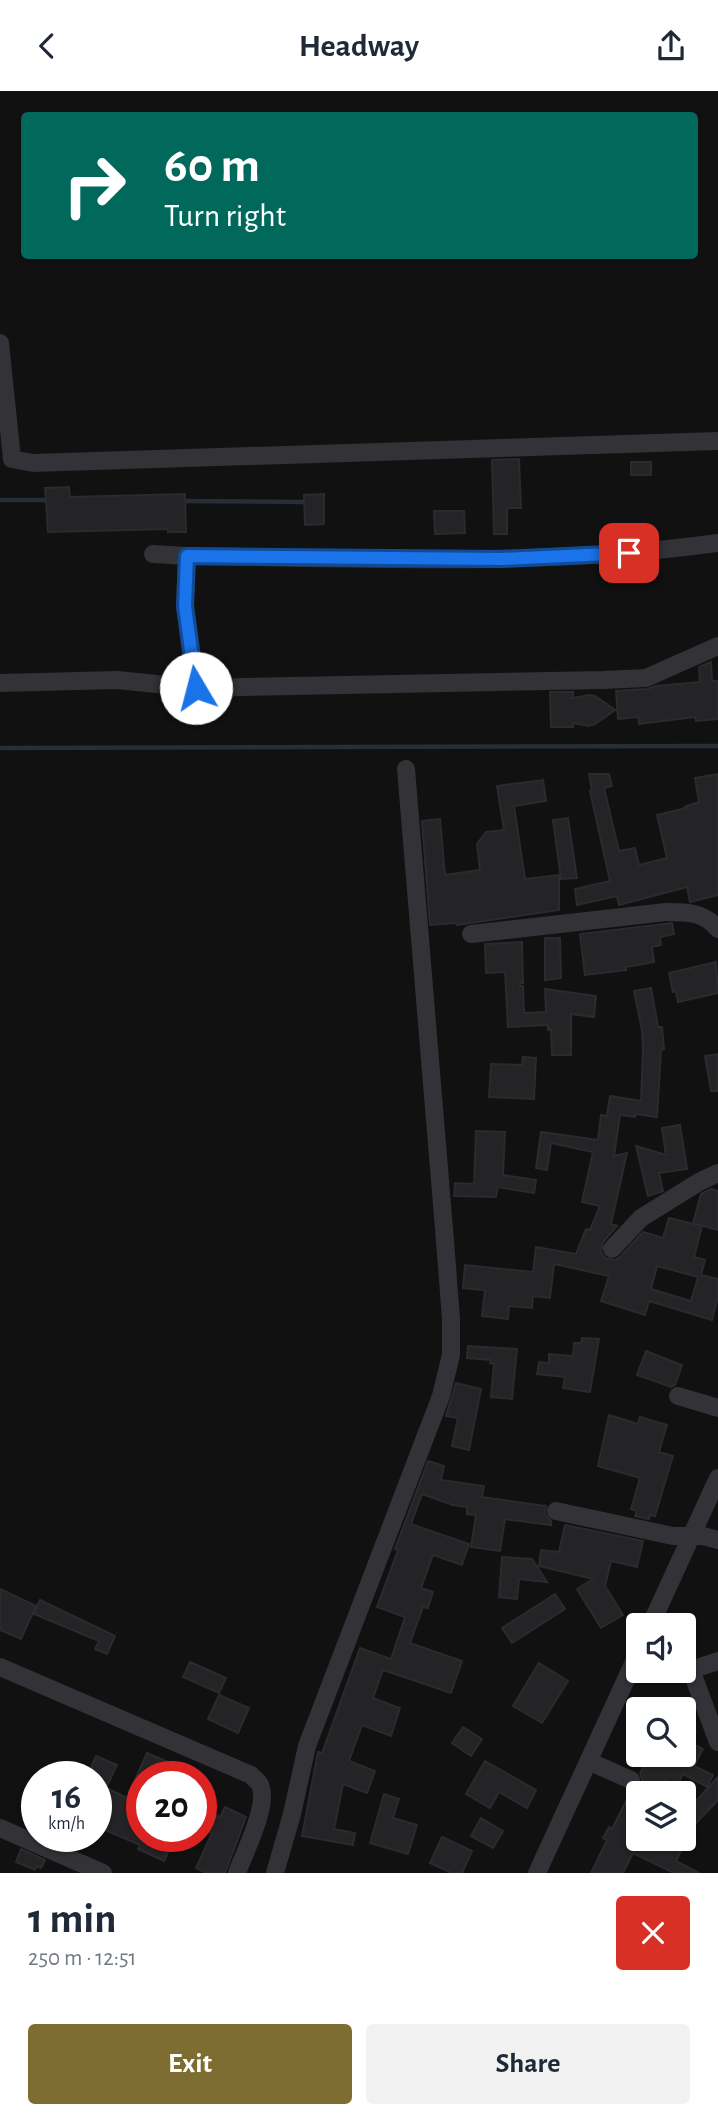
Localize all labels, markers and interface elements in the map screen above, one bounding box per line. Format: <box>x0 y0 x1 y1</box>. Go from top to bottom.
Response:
icon: back <box>28 27 66 65</box>
icon: share <box>652 27 690 65</box>
text: Headway <box>299 30 419 62</box>
icon: right <box>49 140 140 231</box>
text: 60 m <box>164 142 260 191</box>
text: Turn right <box>164 200 286 232</box>
pin <box>599 523 659 583</box>
icon: arrive <box>610 534 648 572</box>
position arrow <box>159 651 233 725</box>
map controls <box>626 1613 696 1851</box>
button: sound <box>626 1613 696 1683</box>
button: search <box>626 1697 696 1767</box>
speed limit sign: 20 <box>126 1761 217 1852</box>
text: 16 <box>52 1780 81 1815</box>
button: layers <box>626 1781 696 1851</box>
text: km/h <box>48 1815 85 1833</box>
button: close <box>616 1896 690 1970</box>
text: 1 min <box>28 1898 117 1940</box>
text: 250 m · 12:51 <box>28 1947 136 1970</box>
button: Exit <box>28 2024 352 2104</box>
button: Share <box>366 2024 690 2104</box>

